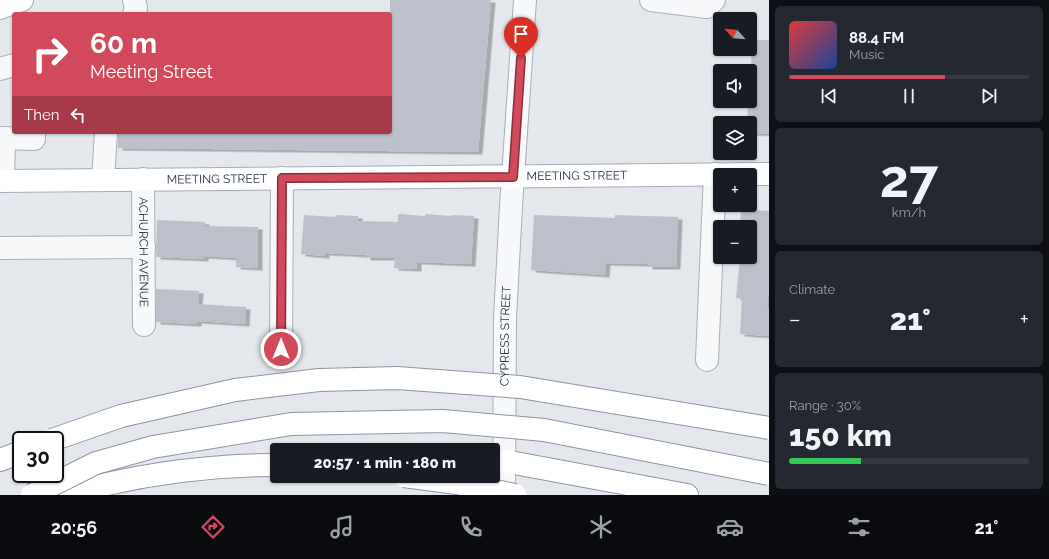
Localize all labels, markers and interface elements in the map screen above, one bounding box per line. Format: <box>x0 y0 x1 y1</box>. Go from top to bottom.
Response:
north arrow <box>713 12 757 56</box>
map controls <box>713 12 757 264</box>
pin <box>504 17 538 58</box>
icon: arrive <box>510 23 532 45</box>
text: 60 m <box>90 27 157 60</box>
icon: right <box>24 28 76 80</box>
text: 88.4 FM <box>849 29 904 47</box>
text: Music <box>849 47 884 62</box>
text: Meeting Street <box>90 61 213 82</box>
button: sound <box>713 64 757 108</box>
icon: previous <box>818 85 840 107</box>
icon: pause <box>898 85 920 107</box>
icon: next <box>978 85 1000 107</box>
icon: left <box>67 104 89 126</box>
text: Then <box>24 106 59 124</box>
button: layers <box>713 116 757 160</box>
text: 27 <box>880 148 938 209</box>
street label: MEETING STREET <box>527 168 628 183</box>
button: + <box>713 168 757 212</box>
street label: MEETING STREET <box>167 172 268 186</box>
street label: ACHURCH AVENUE <box>136 197 151 307</box>
text: km/h <box>892 205 926 220</box>
button: − <box>713 220 757 264</box>
text: Climate <box>789 282 835 297</box>
street label: CYPRESS STREET <box>498 285 514 386</box>
text: 21° <box>890 302 931 337</box>
text: − <box>789 306 801 332</box>
text: + <box>1020 306 1029 332</box>
position arrow <box>260 328 302 370</box>
text: Range · 30% <box>789 398 861 413</box>
text: 150 km <box>789 418 892 453</box>
speed limit sign: 30 <box>12 431 64 483</box>
text: 20:57 · 1 min · 180 m <box>314 454 456 472</box>
icon: directions <box>199 513 227 541</box>
icon: music <box>328 513 356 541</box>
icon: phone <box>457 513 485 541</box>
icon: climate <box>587 513 615 541</box>
icon: car <box>716 513 744 541</box>
icon: filters <box>845 513 873 541</box>
text: 20:56 <box>51 517 97 538</box>
text: 21° <box>975 517 998 538</box>

